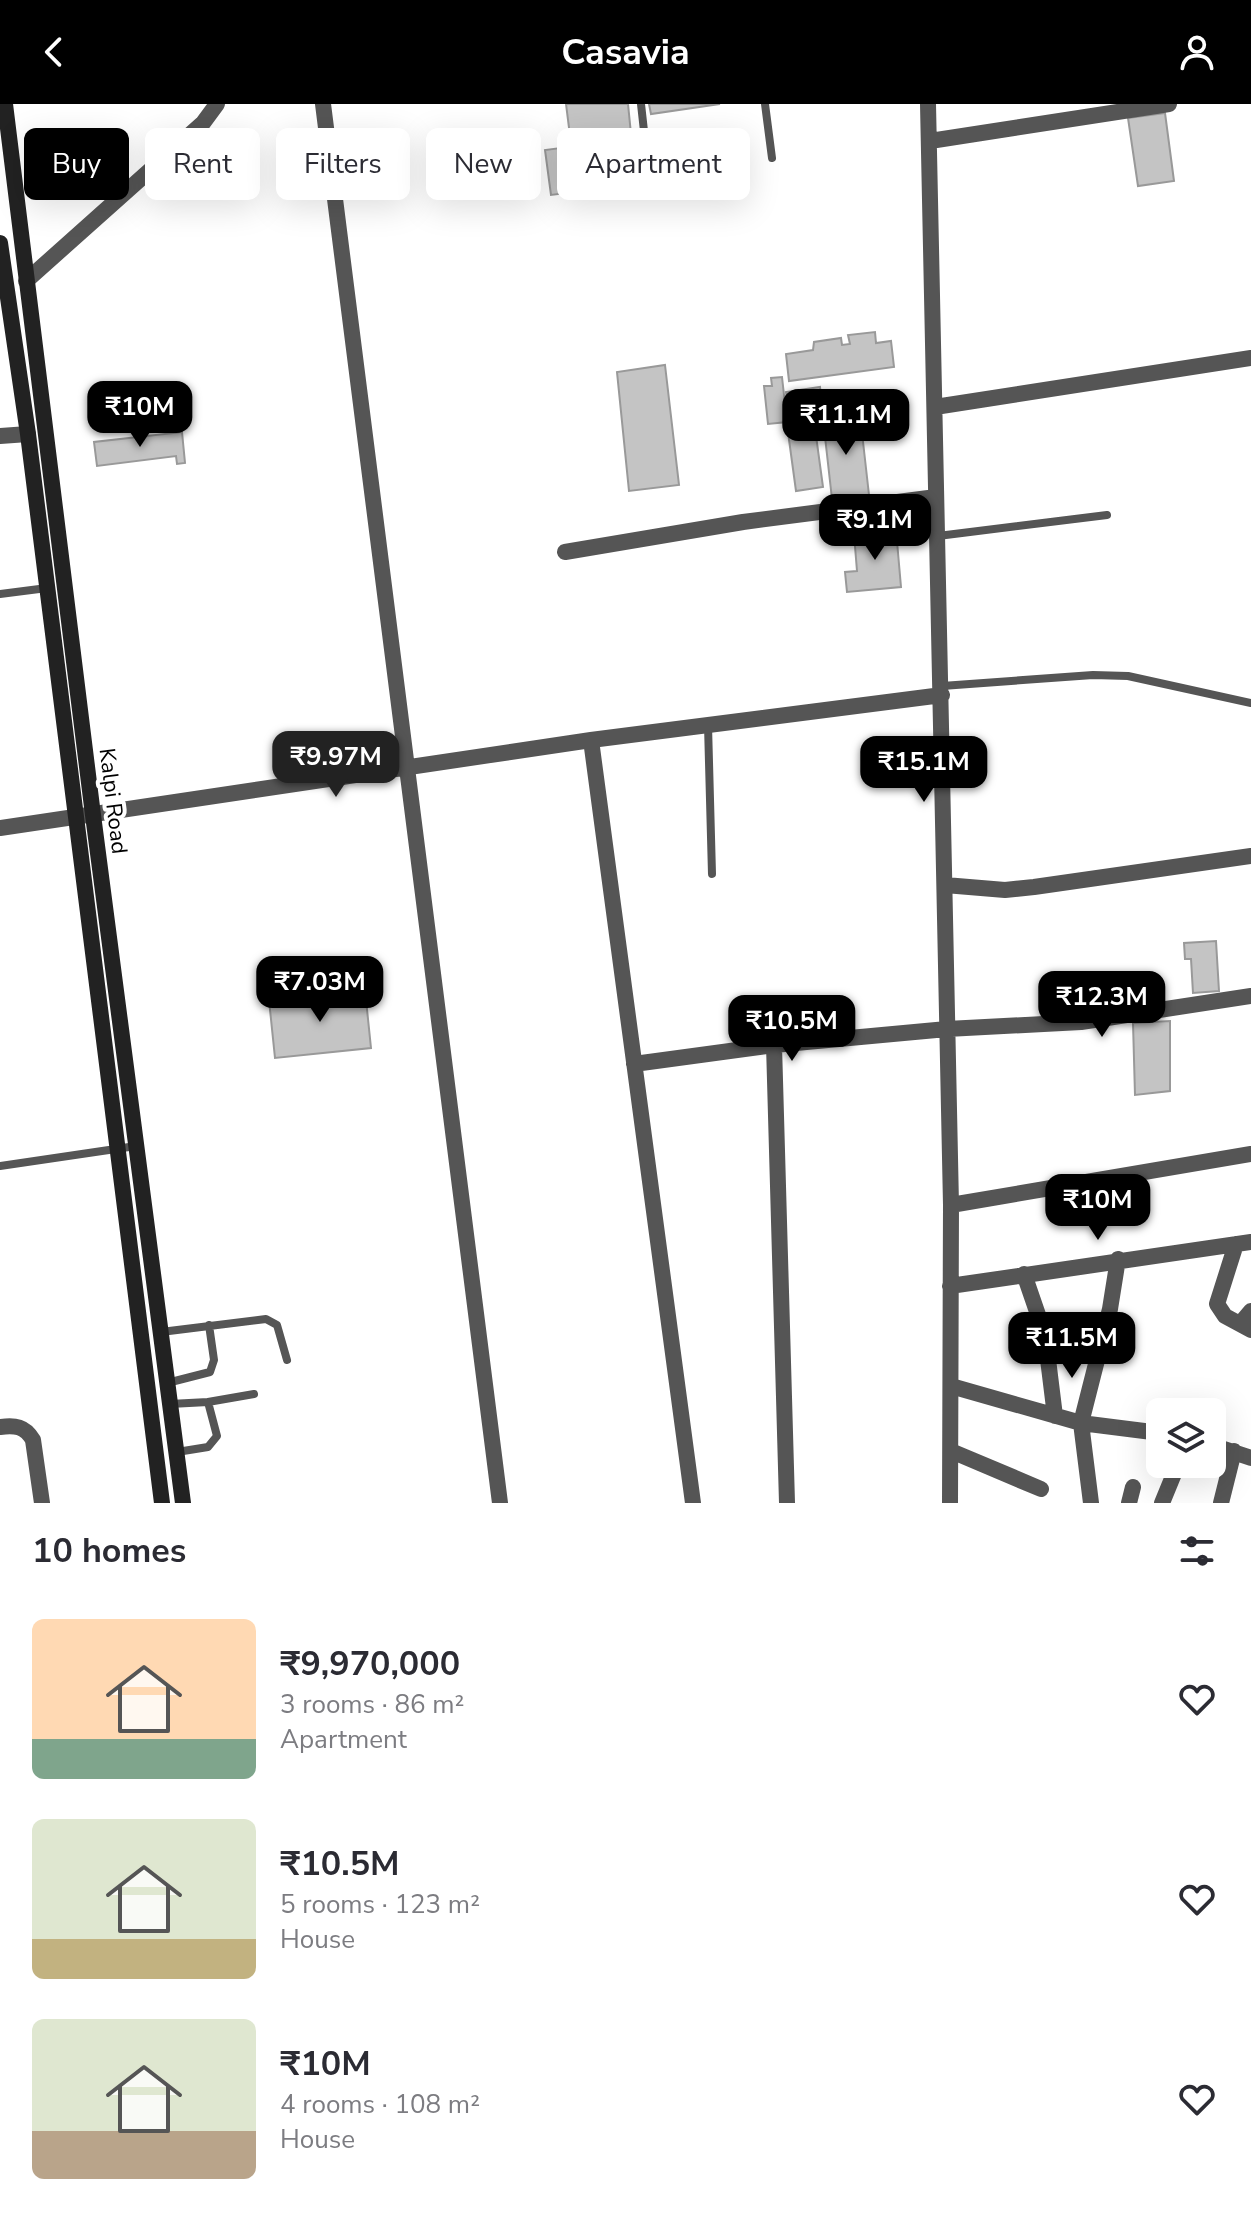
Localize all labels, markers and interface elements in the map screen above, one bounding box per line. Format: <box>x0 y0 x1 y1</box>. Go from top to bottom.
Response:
text: Casavia <box>561 28 690 77</box>
icon: back <box>32 30 76 74</box>
icon: person <box>1175 30 1219 74</box>
chip: Buy <box>24 128 129 200</box>
chip: Rent <box>145 128 260 200</box>
chip: Filters <box>276 128 410 200</box>
chip: New <box>426 128 541 200</box>
chip: Apartment <box>557 128 750 200</box>
pin: ₹10M <box>93 381 187 449</box>
text: ₹10M <box>105 389 175 424</box>
pin: ₹11.1M <box>781 389 911 457</box>
text: ₹11.1M <box>800 397 892 432</box>
pin: ₹9.1M <box>819 494 931 562</box>
text: ₹9.1M <box>837 502 913 537</box>
pin: ₹9.97M <box>271 731 401 799</box>
pin: ₹15.1M <box>859 736 989 804</box>
text: ₹9.97M <box>290 739 382 774</box>
text: ₹15.1M <box>878 744 970 779</box>
street label: Kalpi Road <box>92 746 134 856</box>
pin: ₹7.03M <box>255 956 385 1024</box>
text: ₹7.03M <box>274 964 366 999</box>
pin: ₹12.3M <box>1037 971 1167 1039</box>
text: ₹12.3M <box>1056 979 1148 1014</box>
pin: ₹10.5M <box>727 995 857 1063</box>
text: ₹10.5M <box>746 1003 838 1038</box>
pin: ₹10M <box>1051 1174 1145 1242</box>
text: ₹10M <box>1063 1182 1133 1217</box>
pin: ₹11.5M <box>1007 1312 1137 1380</box>
text: ₹11.5M <box>1026 1320 1118 1355</box>
map controls <box>1146 1398 1226 1478</box>
button: layers <box>1146 1398 1226 1478</box>
text: 10 homes <box>32 1528 186 1574</box>
icon: filters <box>1175 1529 1219 1573</box>
text: ₹9,970,000 <box>280 1641 460 1687</box>
icon: home <box>96 1651 192 1747</box>
icon: heart <box>1175 1677 1219 1721</box>
text: 3 rooms · 86 m² <box>280 1687 464 1722</box>
text: Apartment <box>280 1722 407 1757</box>
text: ₹10.5M <box>280 1841 400 1887</box>
icon: home <box>96 1851 192 1947</box>
icon: heart <box>1175 1877 1219 1921</box>
text: 5 rooms · 123 m² <box>280 1887 480 1922</box>
text: House <box>280 1922 355 1957</box>
text: ₹10M <box>280 2041 371 2087</box>
icon: home <box>96 2051 192 2147</box>
icon: heart <box>1175 2077 1219 2121</box>
text: 4 rooms · 108 m² <box>280 2087 480 2122</box>
text: House <box>280 2122 355 2157</box>

